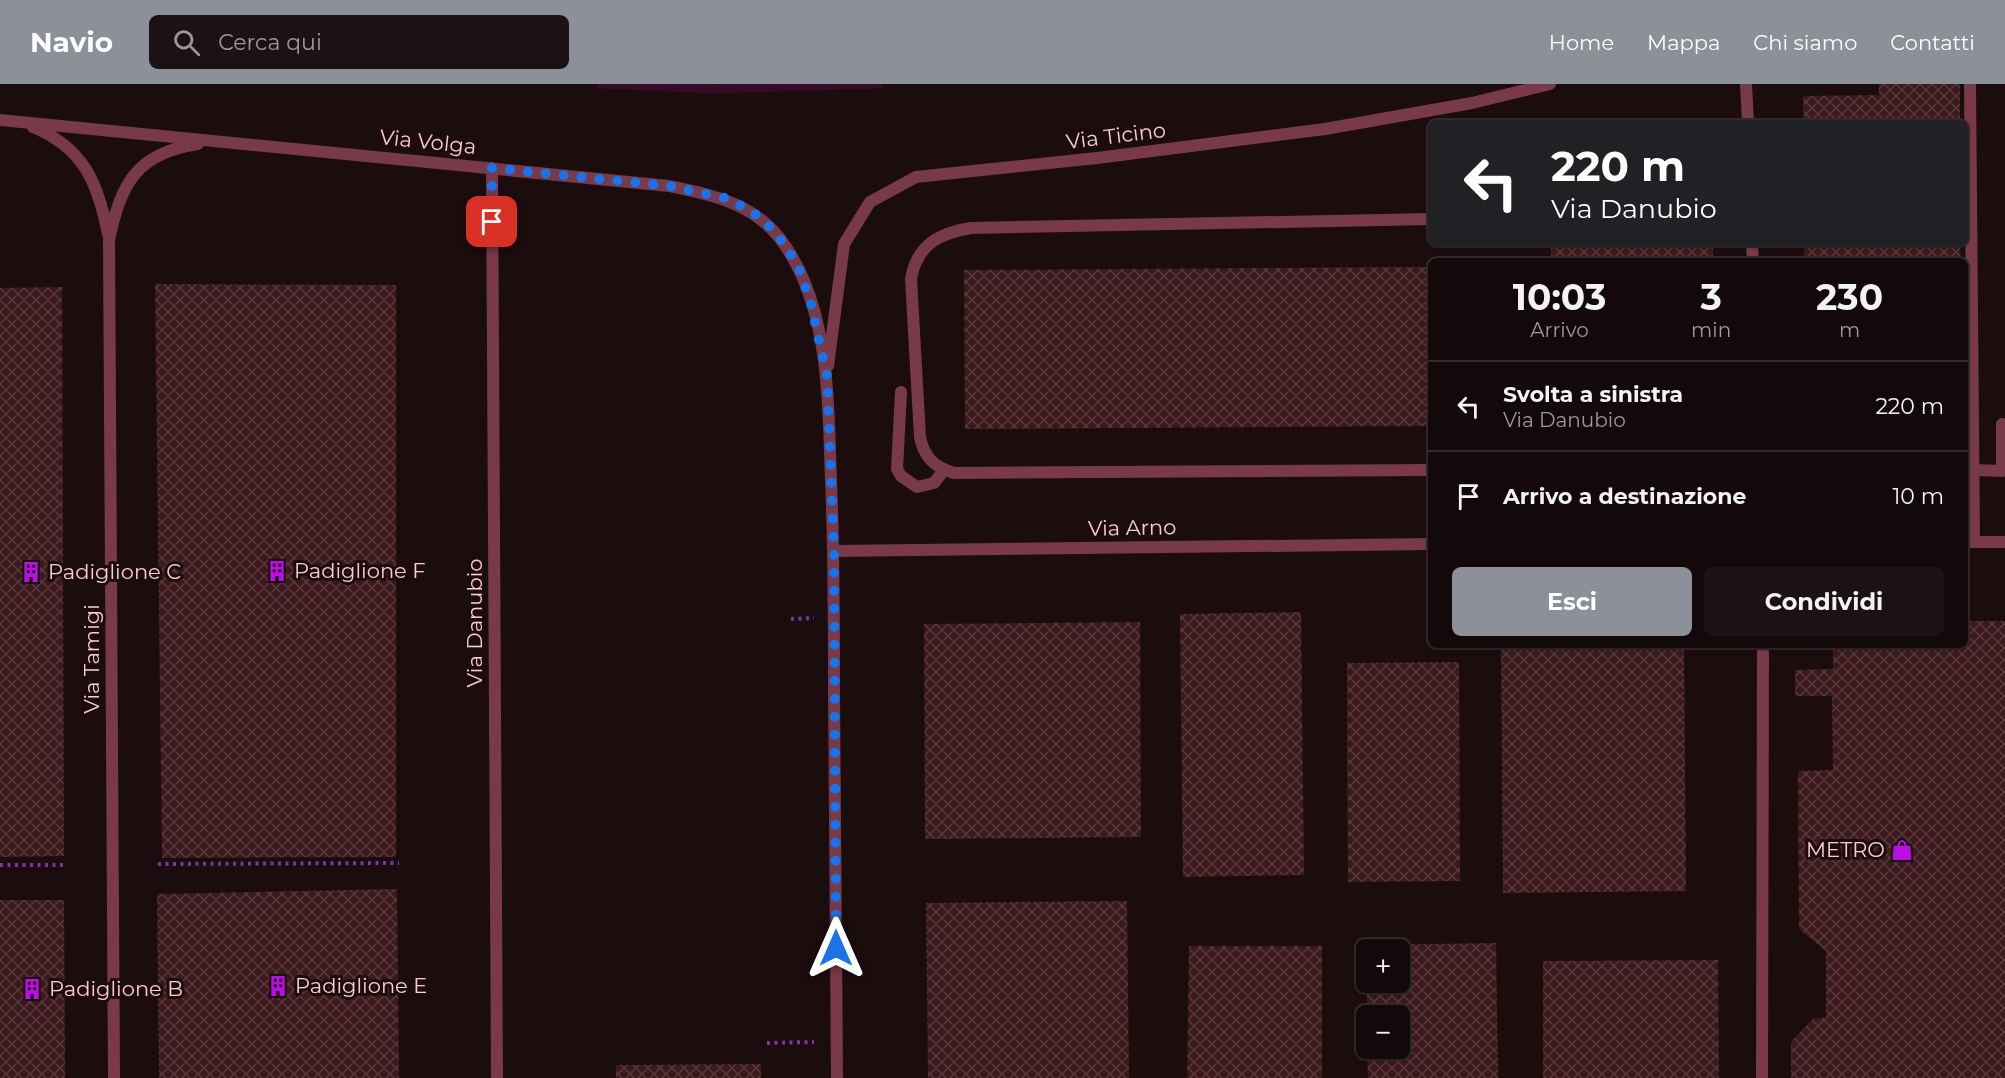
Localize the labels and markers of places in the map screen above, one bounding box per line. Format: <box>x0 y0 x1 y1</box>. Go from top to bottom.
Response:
pin <box>466 196 517 247</box>
place label: Padiglione F <box>294 558 426 583</box>
place label: Padiglione C <box>48 559 181 584</box>
building icon: Padiglione F <box>265 559 289 583</box>
building icon: Padiglione C <box>19 560 43 584</box>
place label: METRO <box>1806 837 1885 862</box>
shop icon: METRO <box>1890 838 1914 862</box>
place label: Padiglione E <box>295 973 427 998</box>
building icon: Padiglione E <box>266 974 290 998</box>
place label: Padiglione B <box>49 976 183 1001</box>
building icon: Padiglione B <box>20 977 44 1001</box>

